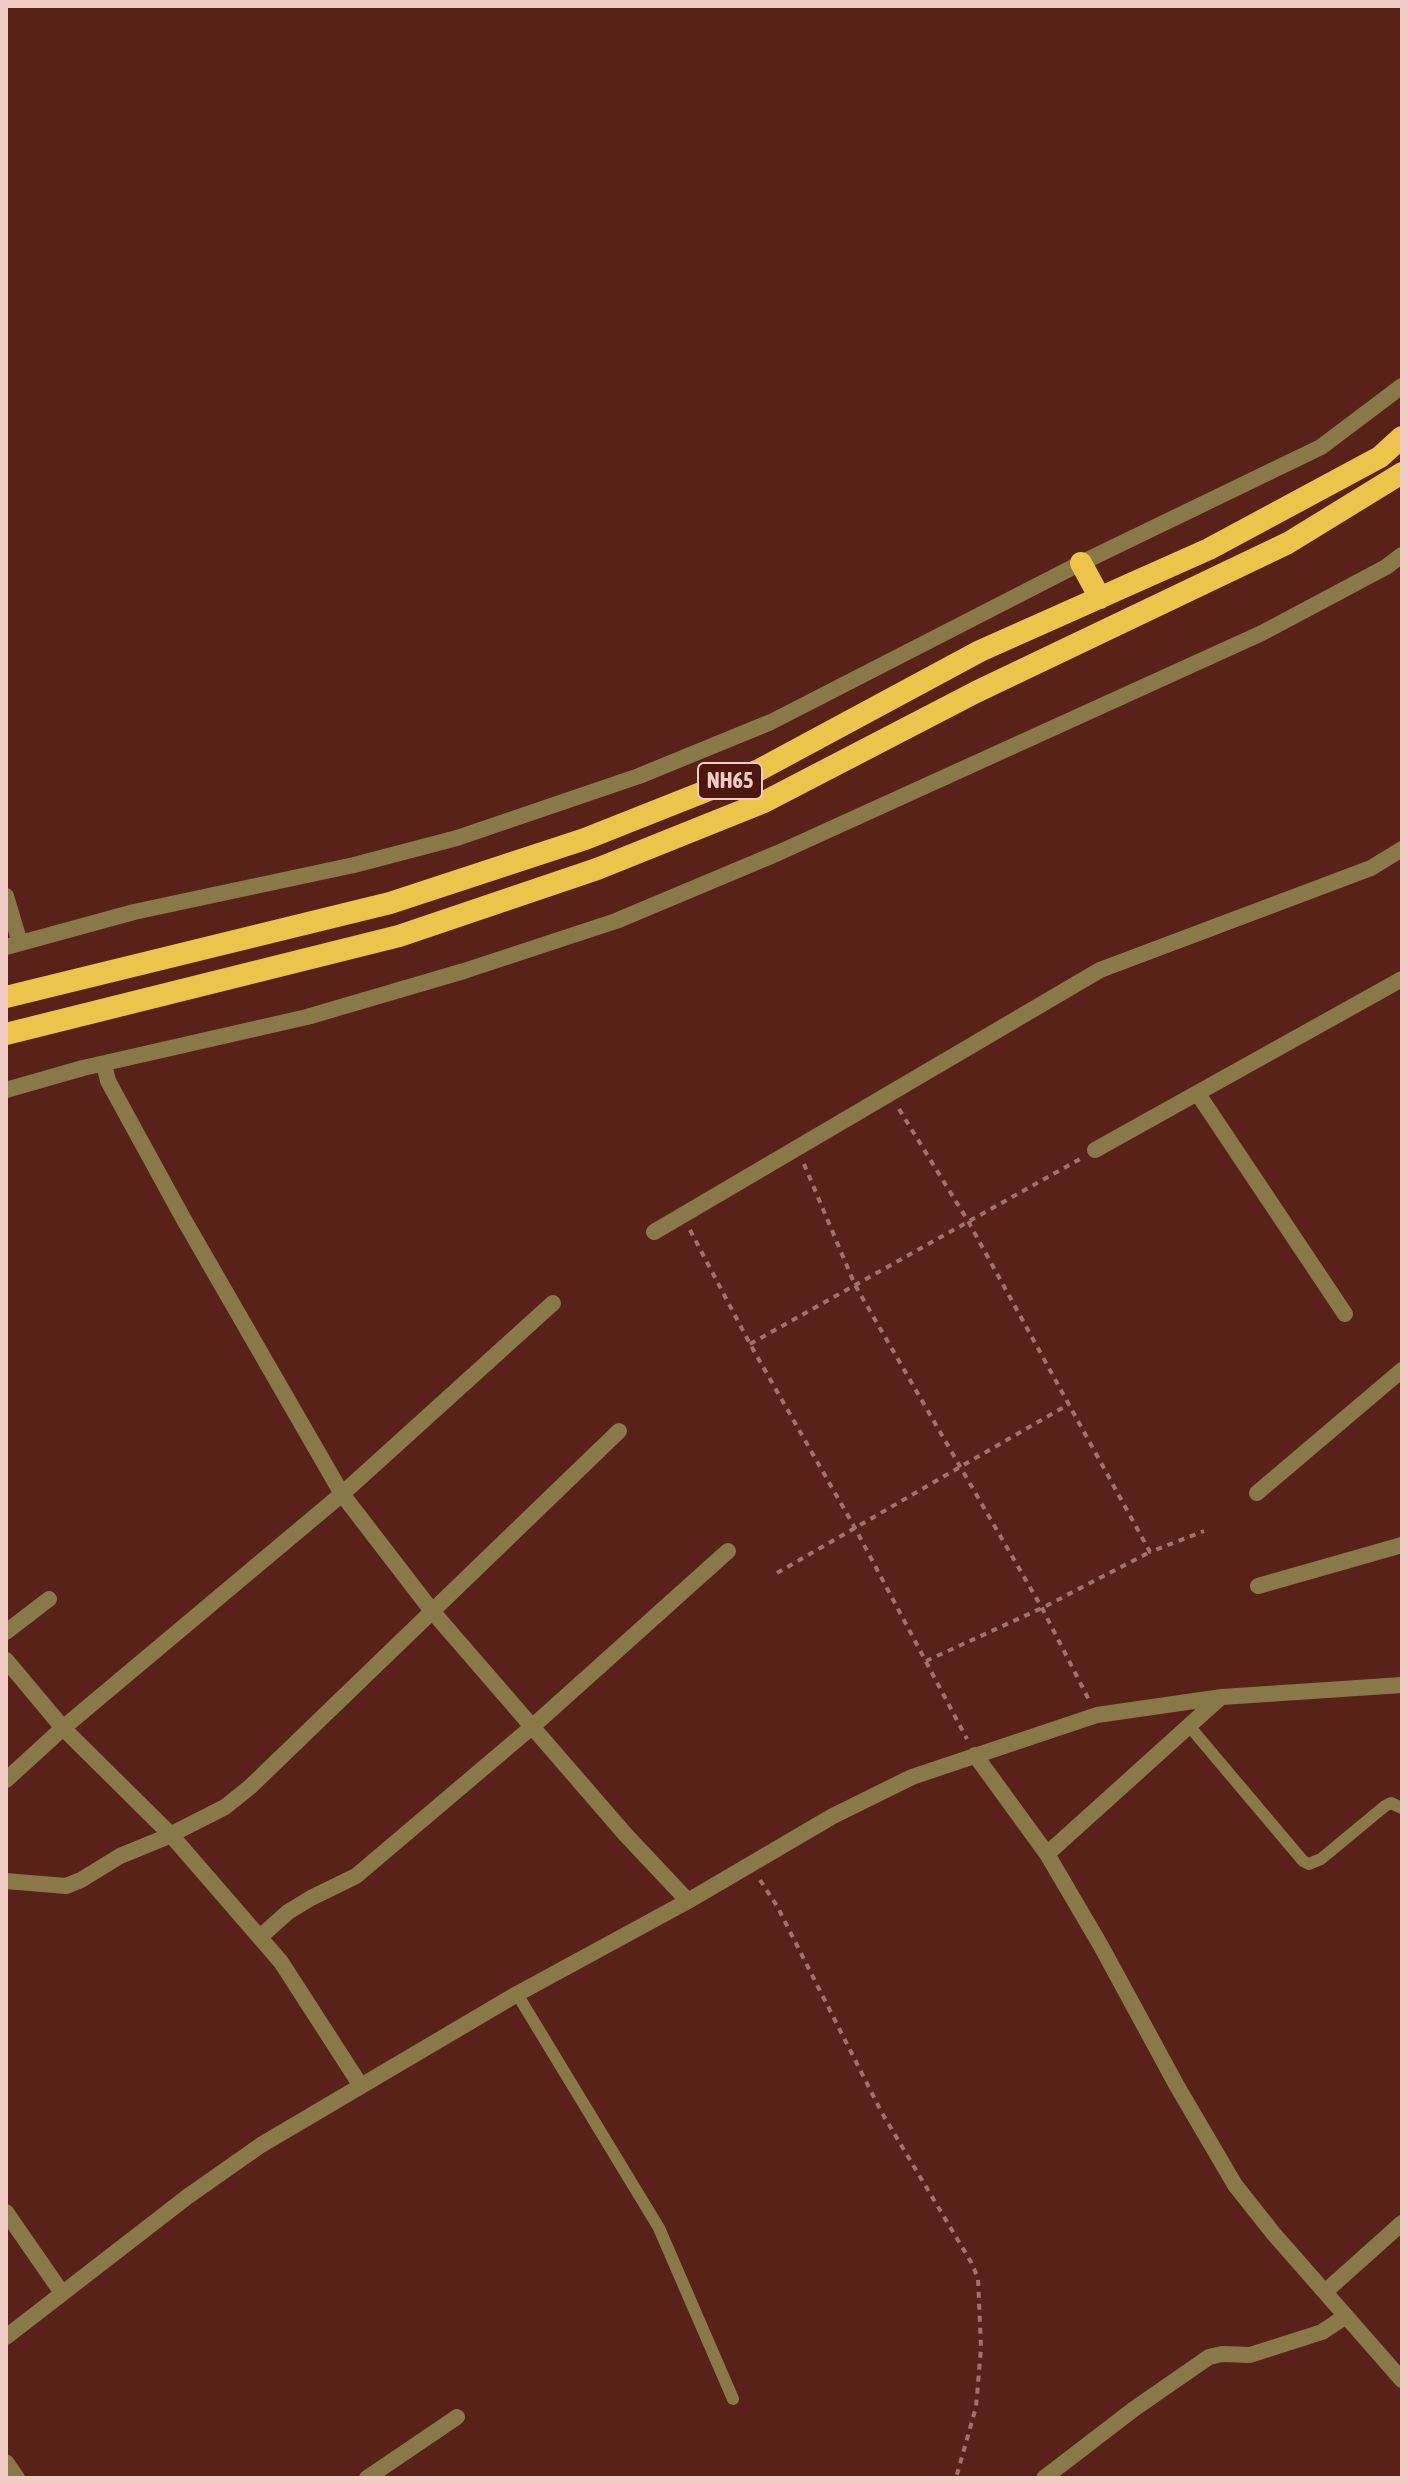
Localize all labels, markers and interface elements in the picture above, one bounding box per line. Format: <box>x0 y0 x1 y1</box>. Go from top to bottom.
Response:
road number: NH65 <box>698 763 762 799</box>

